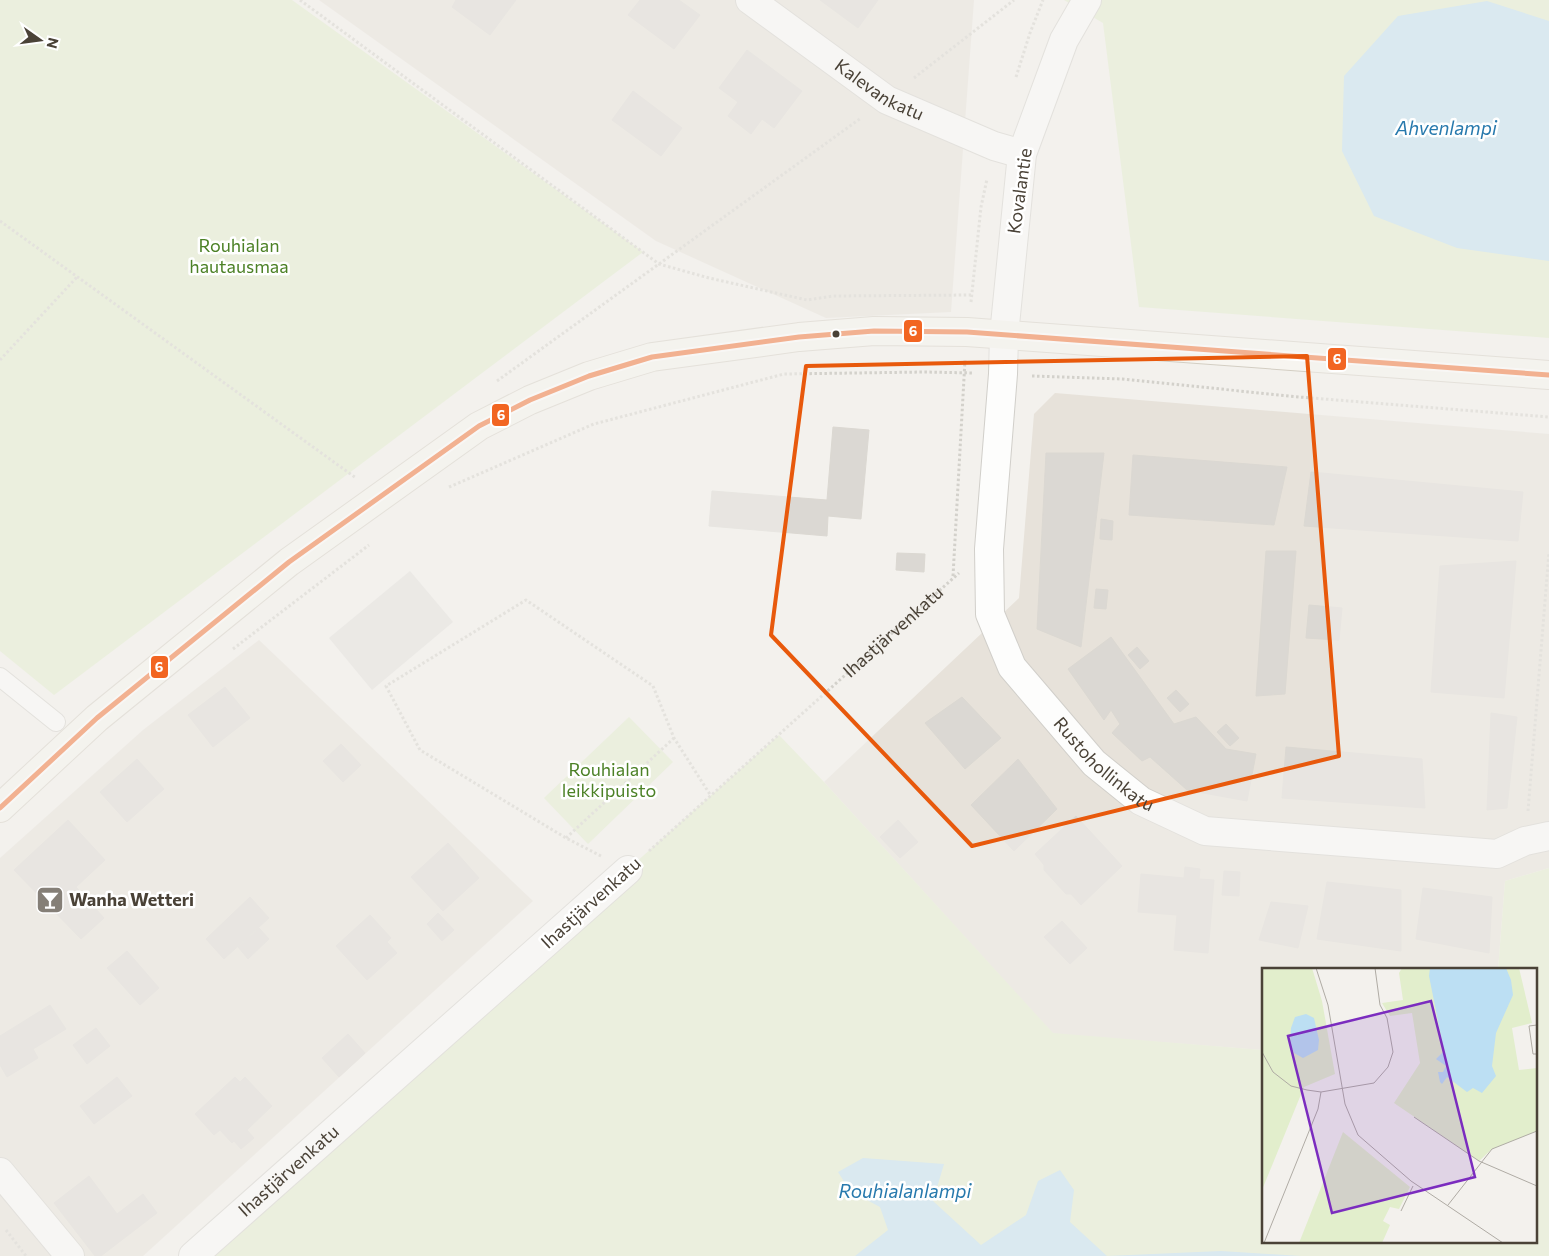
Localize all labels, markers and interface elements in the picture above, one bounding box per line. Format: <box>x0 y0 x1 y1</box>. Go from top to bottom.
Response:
north arrow <box>15 15 65 65</box>
text: N <box>44 36 63 50</box>
street label: Kalevankatu <box>831 54 927 125</box>
water label: Ahvenlampi <box>1394 116 1498 139</box>
street label: Kovalantie <box>1002 147 1036 235</box>
park label: Rouhialan hautausmaa <box>189 234 289 277</box>
line badge: 6 <box>903 319 923 343</box>
text: 6 <box>909 322 918 339</box>
unlabelled marker <box>831 329 841 339</box>
line badge: 6 <box>1327 347 1347 371</box>
text: 6 <box>1333 350 1342 367</box>
line badge: 6 <box>491 403 510 427</box>
text: 6 <box>497 406 506 423</box>
street label: Ihastjärvenkatu <box>838 581 947 682</box>
line badge: 6 <box>150 655 169 679</box>
text: 6 <box>155 658 164 675</box>
street label: Rustohollinkatu <box>1050 712 1158 816</box>
park label: Rouhialan leikkipuisto <box>562 758 656 801</box>
street label: Ihastjärvenkatu <box>536 852 645 953</box>
bar icon: Wanha Wetteri <box>35 885 65 915</box>
place label: Wanha Wetteri <box>69 888 194 910</box>
inset map <box>1262 968 1536 1244</box>
street label: Ihastjärvenkatu <box>233 1120 343 1221</box>
water label: Rouhialanlampi <box>839 1179 973 1202</box>

